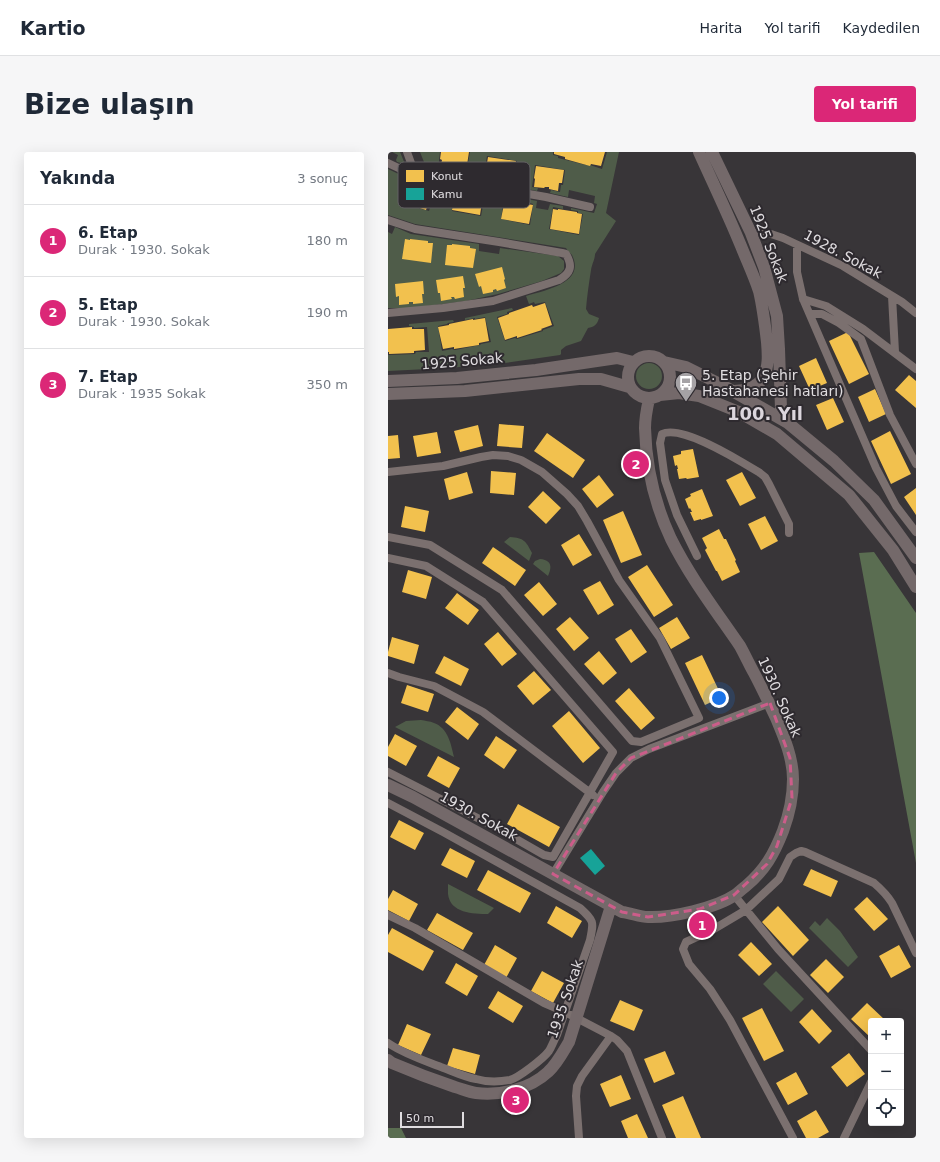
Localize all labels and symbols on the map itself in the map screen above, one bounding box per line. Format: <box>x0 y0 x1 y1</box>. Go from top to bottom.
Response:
legend <box>398 162 530 208</box>
text: Konut <box>431 170 463 183</box>
text: Kamu <box>431 188 462 201</box>
street label: 1925 Sokak <box>747 203 791 286</box>
street label: 1928. Sokak <box>801 227 886 282</box>
street label: 1925 Sokak <box>420 349 504 373</box>
place label: 5. Etap (Şehir Hastahanesi hatları) <box>702 367 844 399</box>
bus stop icon: 5. Etap (Şehir Hastahanesi hatları) <box>673 370 699 403</box>
district label: 100. Yıl <box>727 403 803 424</box>
pin: 2 <box>623 449 649 479</box>
street label: 1930. Sokak <box>755 654 805 741</box>
your location <box>709 688 729 708</box>
street label: 1930. Sokak <box>437 788 521 844</box>
pin: 1 <box>689 910 715 940</box>
street label: 1935 Sokak <box>544 957 586 1040</box>
pin: 3 <box>503 1085 529 1115</box>
scale bar <box>400 1110 464 1129</box>

